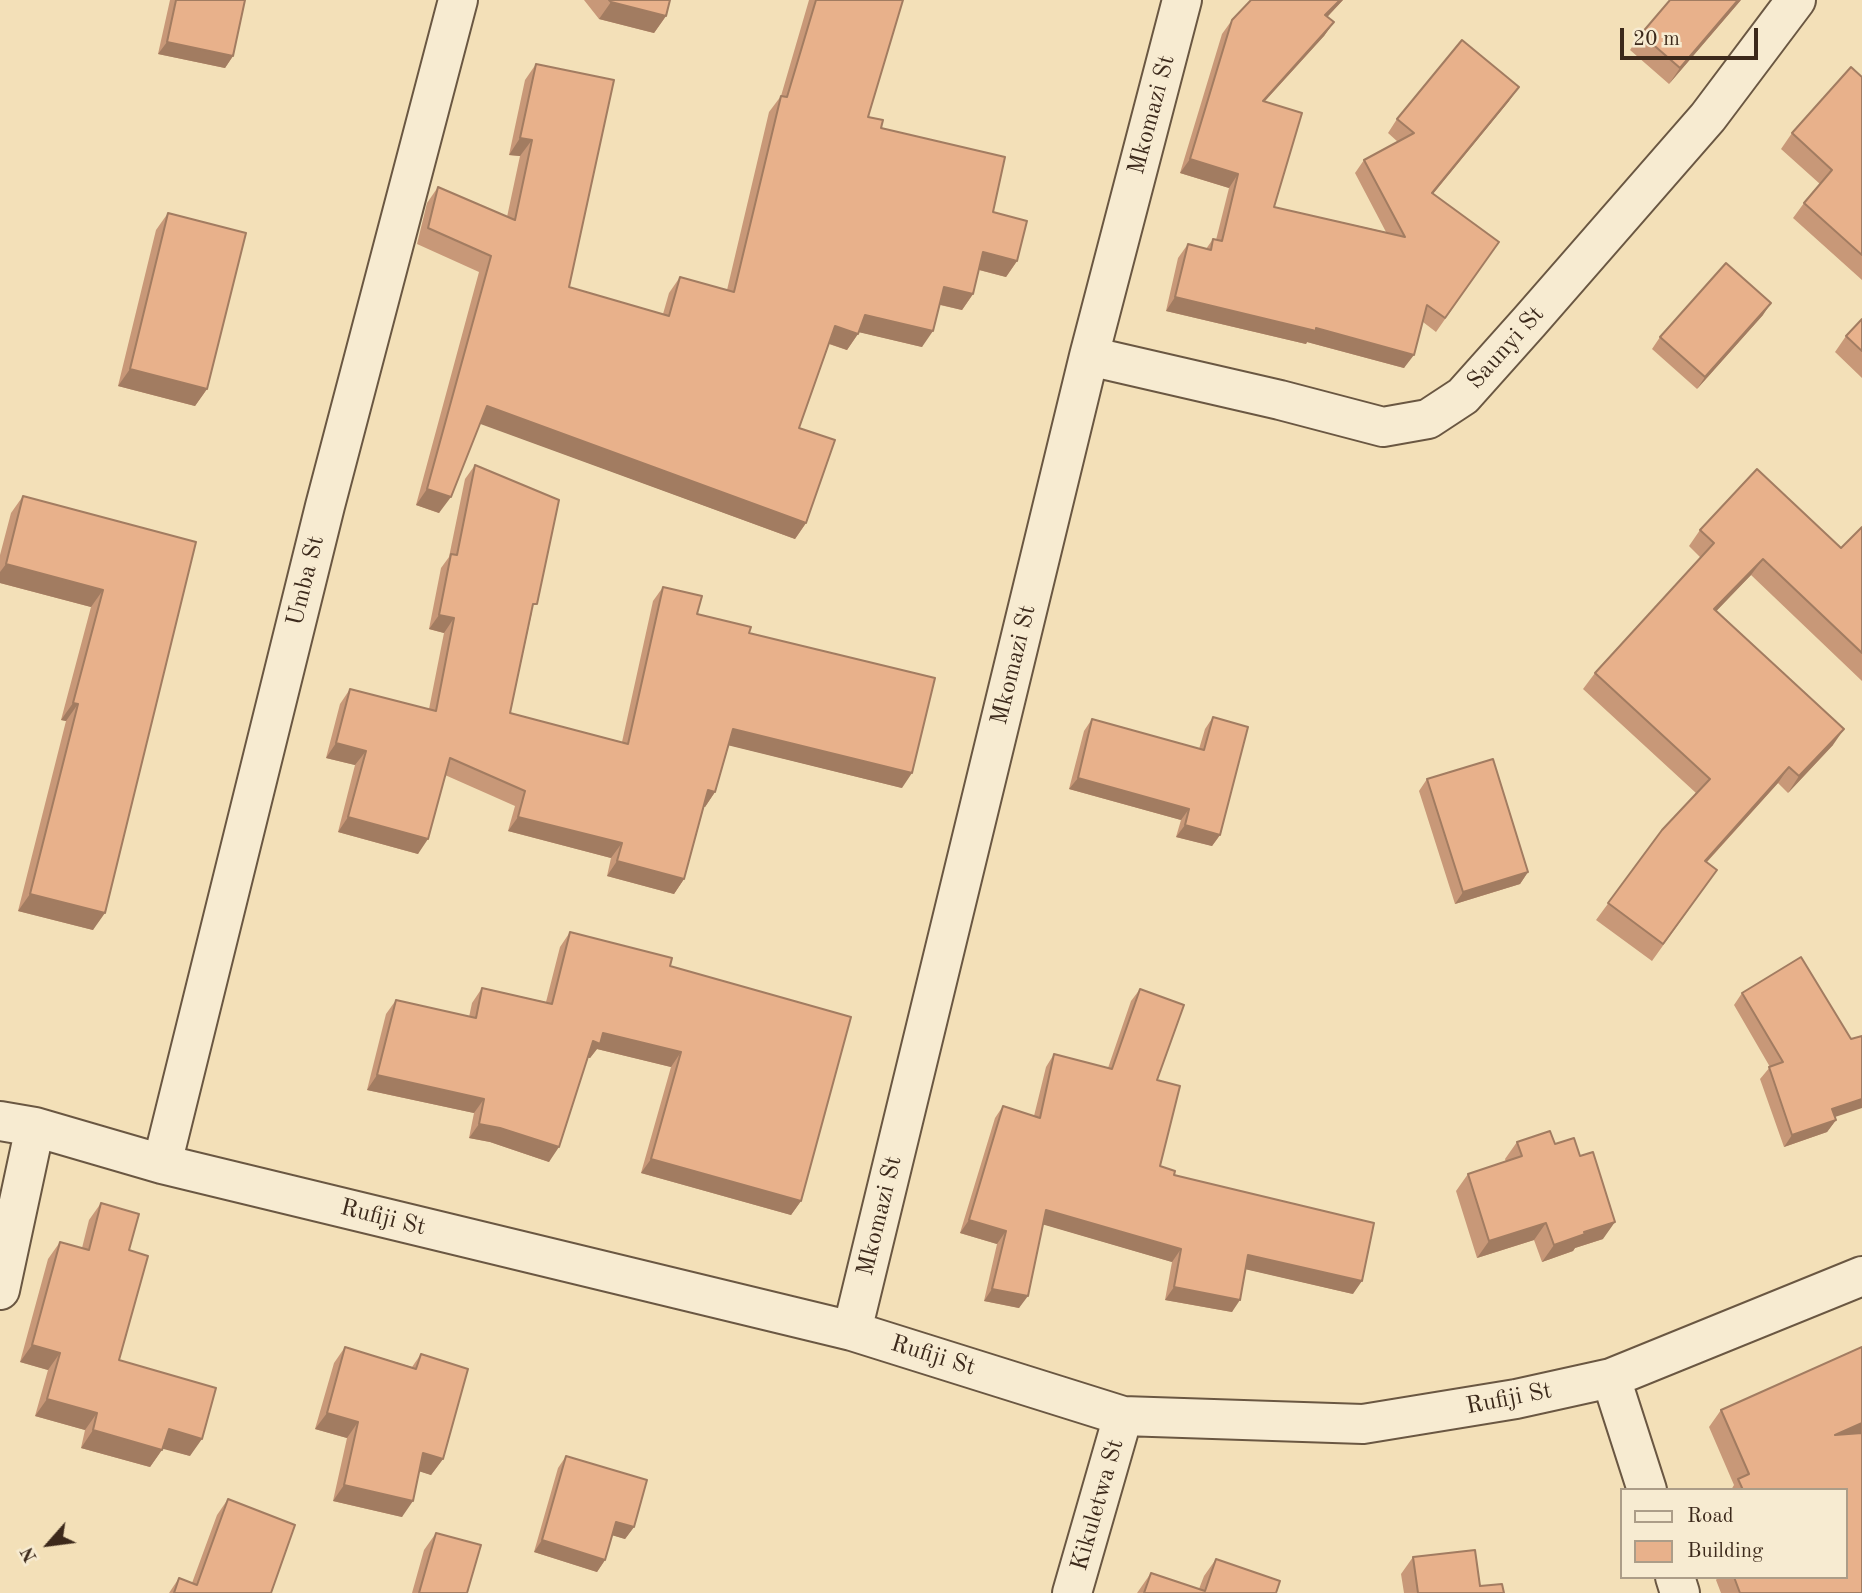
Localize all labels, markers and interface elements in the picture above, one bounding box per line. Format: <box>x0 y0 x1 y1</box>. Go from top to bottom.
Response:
scale bar <box>1624 14 1762 58</box>
text: 20 m <box>1633 29 1680 50</box>
street label: Mkomazi St <box>1122 52 1182 178</box>
street label: Saunyi St <box>1461 301 1551 395</box>
street label: Umba St <box>281 533 331 629</box>
street label: Mkomazi St <box>985 602 1043 728</box>
street label: Mkomazi St <box>851 1153 909 1279</box>
street label: Rufiji St <box>337 1194 429 1242</box>
street label: Rufiji St <box>887 1330 979 1382</box>
street label: Rufiji St <box>1464 1377 1554 1421</box>
street label: Kikuletwa St <box>1065 1436 1131 1574</box>
legend <box>1620 1488 1848 1579</box>
text: Road <box>1687 1506 1734 1527</box>
north arrow <box>14 1509 84 1579</box>
text: Building <box>1687 1541 1763 1562</box>
text: N <box>18 1543 42 1565</box>

